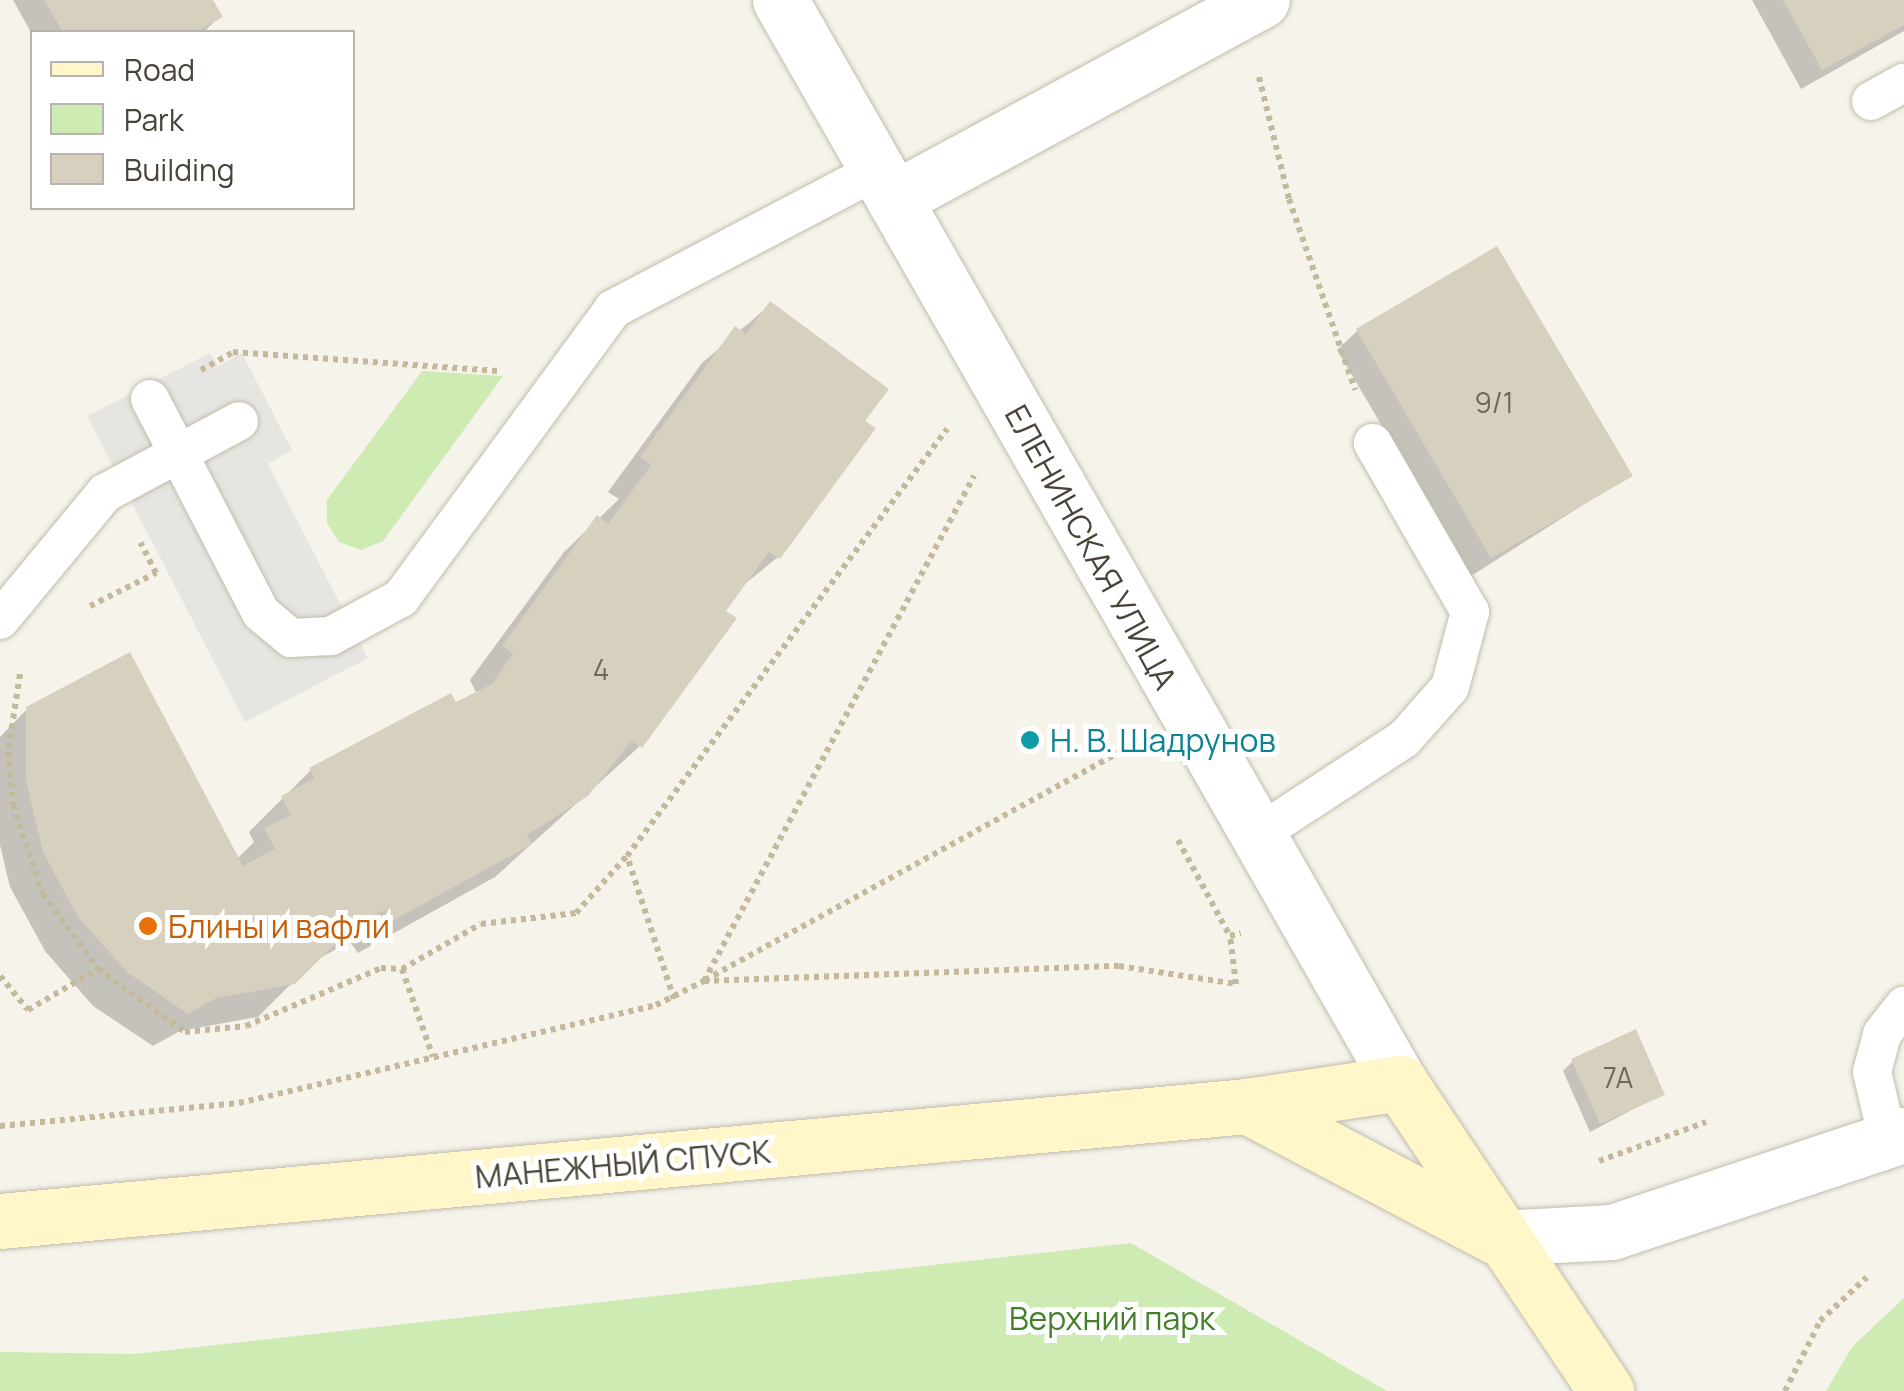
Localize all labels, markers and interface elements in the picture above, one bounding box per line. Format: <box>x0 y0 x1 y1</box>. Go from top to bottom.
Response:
legend <box>30 30 355 210</box>
text: Road <box>124 49 195 90</box>
text: Park <box>124 99 184 140</box>
text: Building <box>124 149 235 190</box>
house number: 9/1 <box>1474 385 1514 419</box>
street label: ЕЛЕНИНСКАЯ УЛИЦА <box>997 398 1185 696</box>
house number: 4 <box>593 652 609 686</box>
place label: Н. В. Шадрунов <box>1050 721 1276 759</box>
marker: Н. В. Шадрунов <box>1019 729 1041 751</box>
place label: Блины и вафли <box>168 907 390 945</box>
marker: Блины и вафли <box>137 915 159 937</box>
house number: 7А <box>1603 1060 1633 1094</box>
street label: МАНЕЖНЫЙ СПУСК <box>473 1132 773 1196</box>
park label: Верхний парк <box>1009 1299 1215 1337</box>

